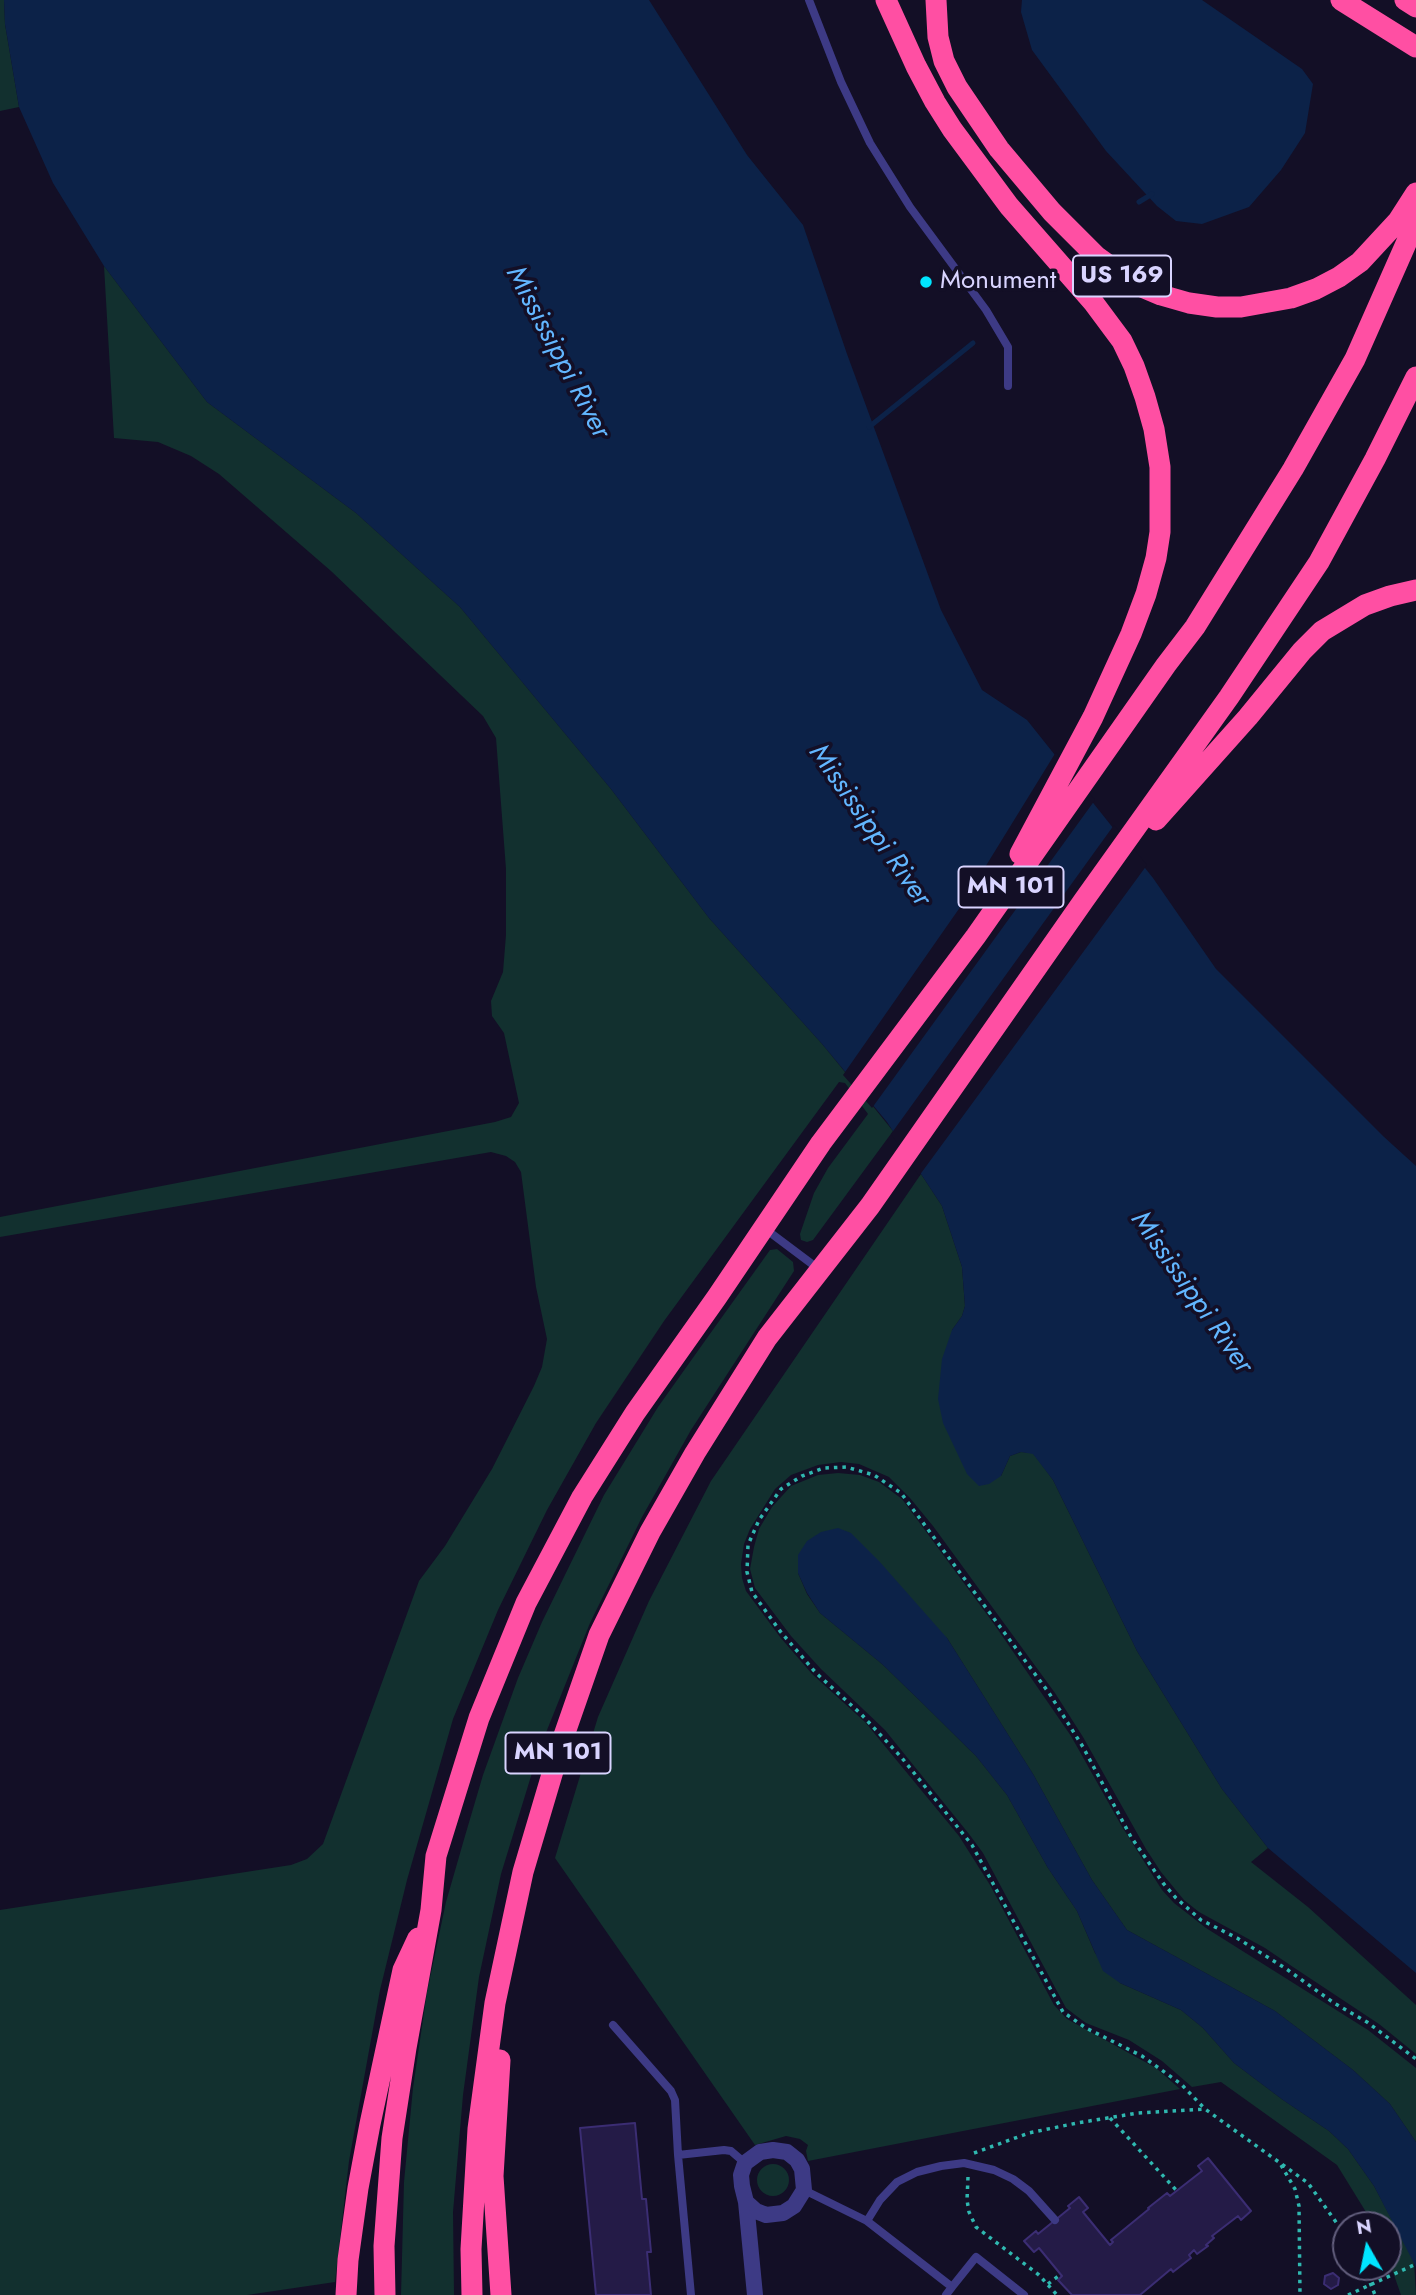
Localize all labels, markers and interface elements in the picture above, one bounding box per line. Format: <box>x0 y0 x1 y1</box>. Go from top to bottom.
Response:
road number: US 169 <box>1073 256 1171 296</box>
water label: Mississippi River <box>497 261 617 445</box>
place label: Monument <box>940 266 1056 298</box>
marker: Monument <box>918 274 934 290</box>
water label: Mississippi River <box>801 738 937 914</box>
road number: MN 101 <box>958 866 1064 908</box>
water label: Mississippi River <box>1123 1205 1259 1381</box>
road number: MN 101 <box>505 1732 610 1773</box>
north arrow <box>1332 2211 1402 2281</box>
text: N <box>1354 2212 1374 2241</box>

